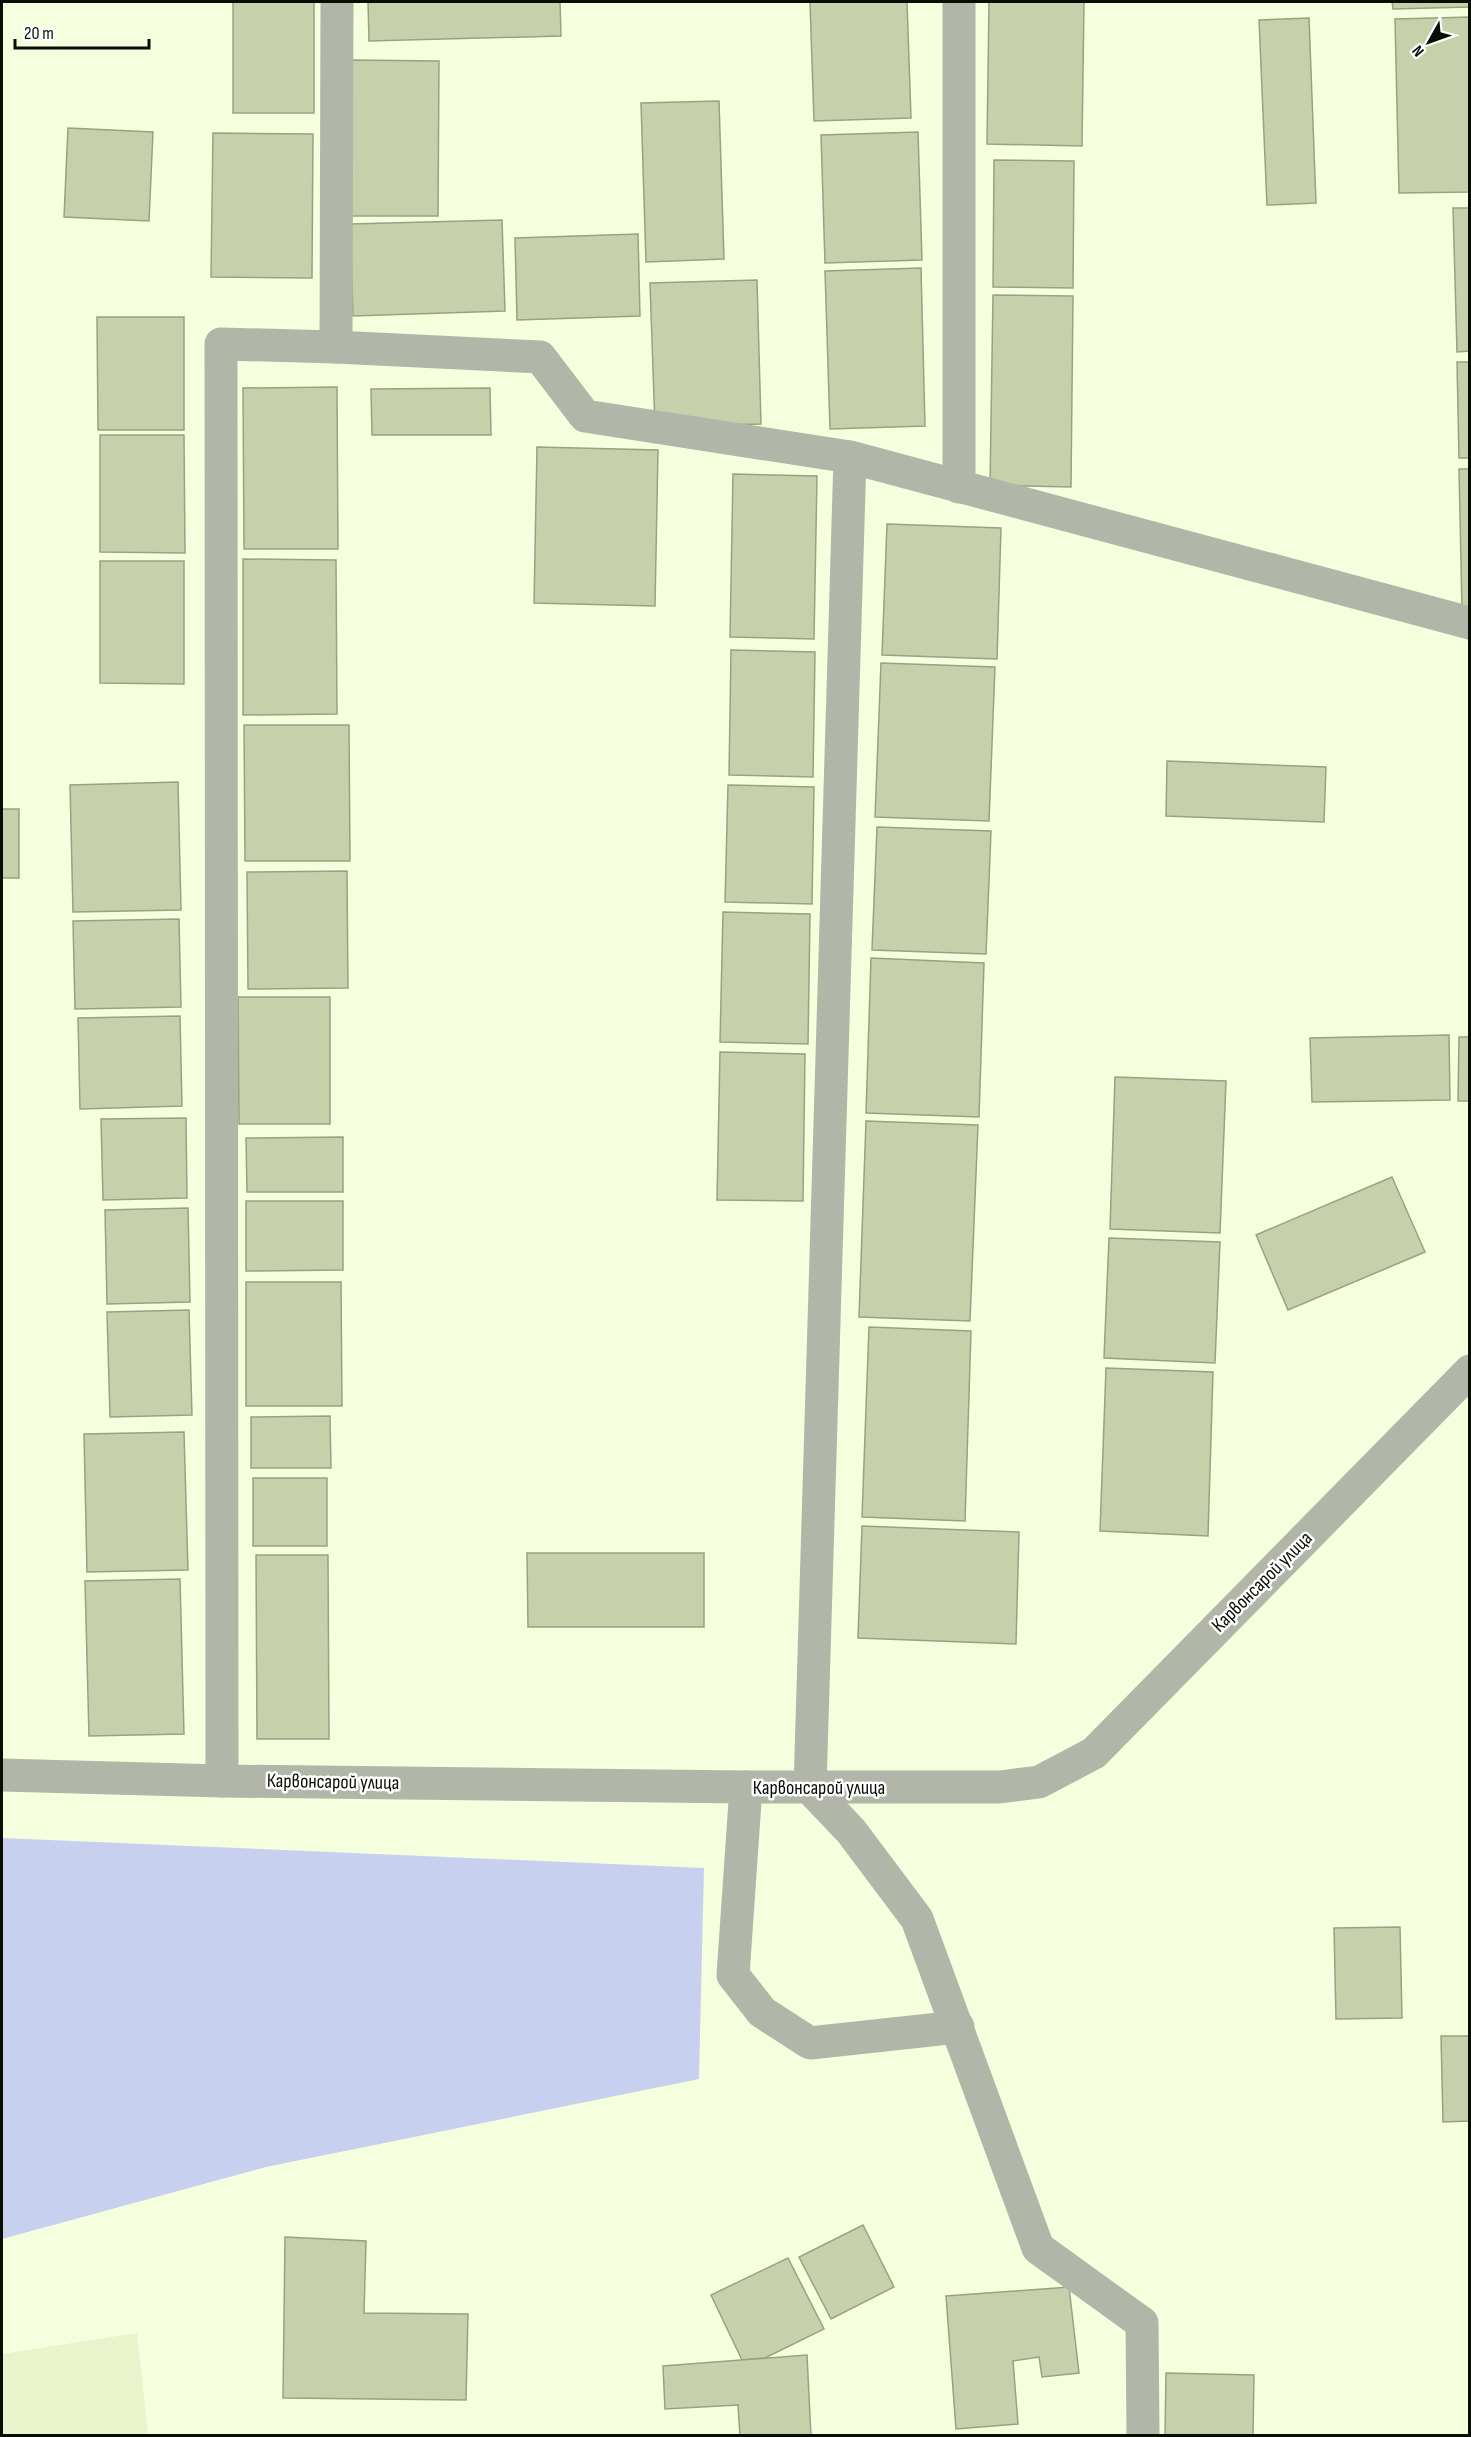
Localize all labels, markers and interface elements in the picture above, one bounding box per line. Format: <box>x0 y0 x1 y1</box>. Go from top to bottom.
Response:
scale bar <box>15 12 148 50</box>
north arrow <box>1399 12 1459 72</box>
text: 20 m <box>24 23 54 44</box>
text: N <box>1409 41 1429 60</box>
street label: Карвонсарой улица <box>1207 1527 1317 1637</box>
street label: Карвонсарой улица <box>267 1769 399 1795</box>
street label: Карвонсарой улица <box>753 1776 885 1800</box>

